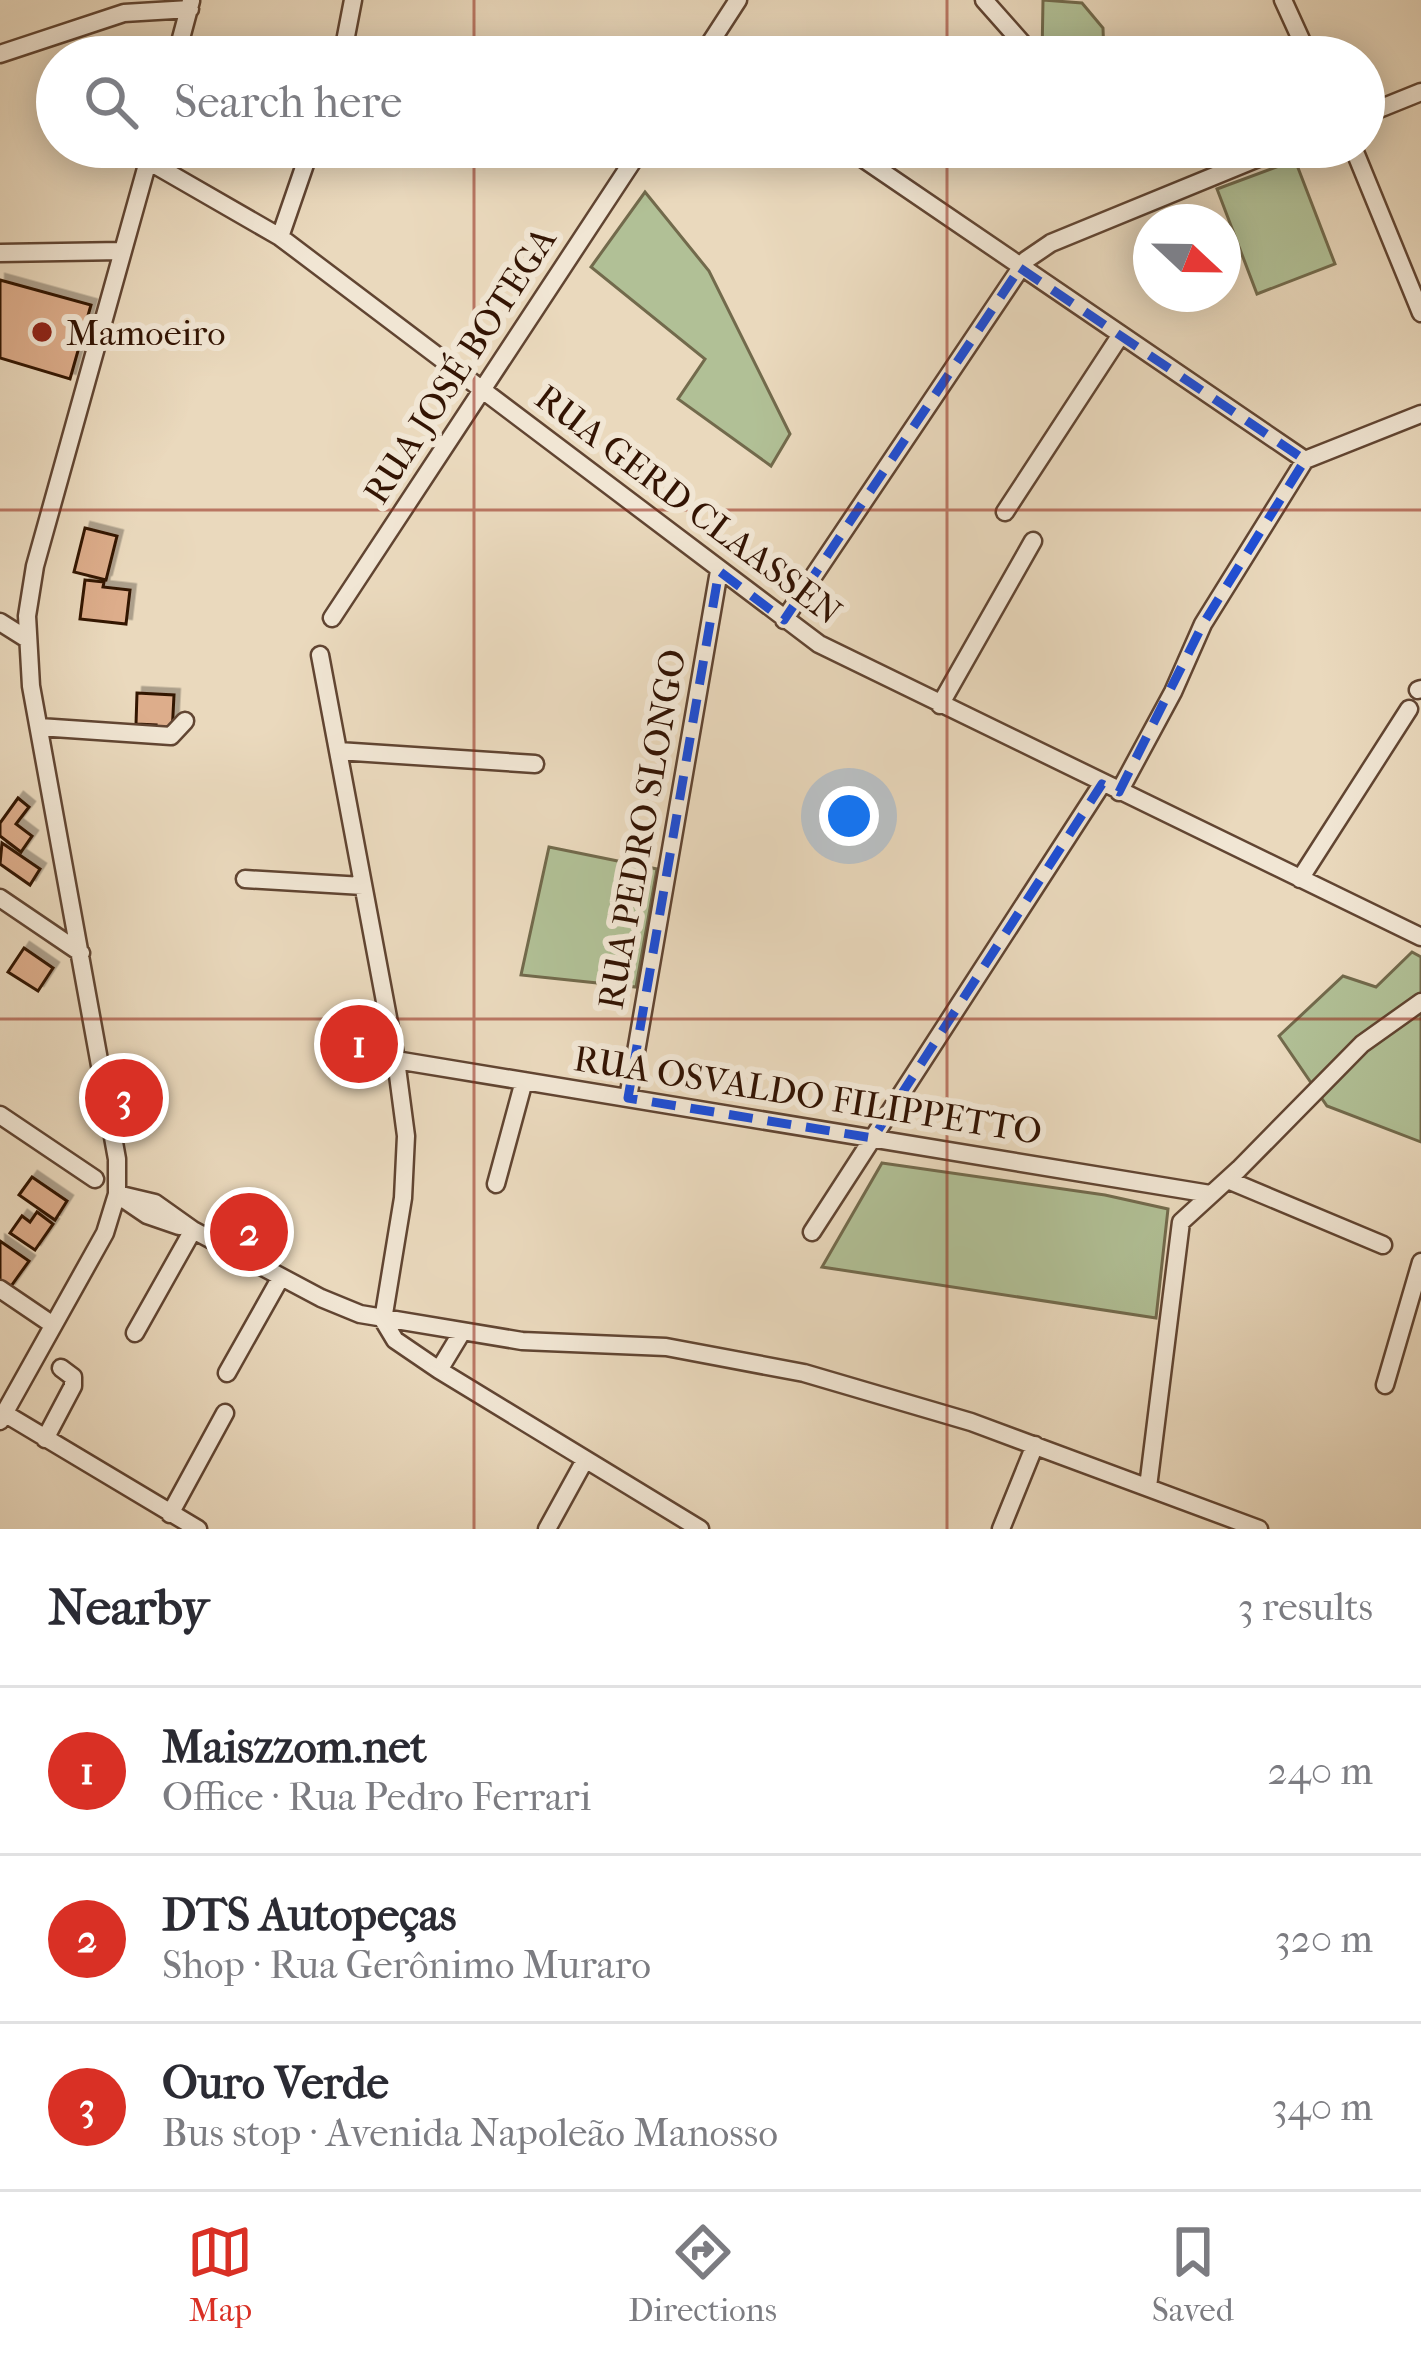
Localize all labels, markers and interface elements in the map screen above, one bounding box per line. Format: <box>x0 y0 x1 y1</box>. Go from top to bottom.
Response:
search box <box>36 36 1385 168</box>
icon: search <box>78 69 144 135</box>
text: Search here <box>174 76 402 129</box>
north arrow <box>1133 204 1241 312</box>
street label: RUA JOSÉ BOTEGA <box>355 219 565 512</box>
place label: Mamoeiro <box>66 312 225 354</box>
marker: Mamoeiro <box>29 319 55 345</box>
street label: RUA GERD CLAASSEN <box>527 376 850 634</box>
street label: RUA PEDRO SLONGO <box>590 646 694 1013</box>
your location <box>819 786 879 846</box>
pin: 1 <box>320 999 398 1089</box>
street label: RUA OSVALDO FILIPPETTO <box>571 1037 1045 1153</box>
pin: 3 <box>85 1053 163 1143</box>
pin: 2 <box>210 1187 288 1277</box>
text: Nearby <box>48 1577 209 1637</box>
text: 3 results <box>1238 1584 1373 1630</box>
text: Maiszzom.net <box>162 1721 427 1774</box>
text: 1 <box>80 1748 94 1794</box>
text: 240 m <box>1268 1748 1373 1794</box>
text: Office · Rua Pedro Ferrari <box>162 1774 591 1820</box>
text: DTS Autopeças <box>162 1889 456 1942</box>
text: 2 <box>77 1916 97 1962</box>
text: 320 m <box>1275 1916 1373 1962</box>
text: Shop · Rua Gerônimo Muraro <box>162 1942 651 1988</box>
text: Ouro Verde <box>162 2057 389 2110</box>
text: 3 <box>79 2084 95 2130</box>
text: 340 m <box>1272 2084 1373 2130</box>
text: Bus stop · Avenida Napoleão Manosso <box>162 2110 778 2156</box>
tab: Map <box>187 2219 253 2330</box>
tab: Directions <box>628 2219 777 2330</box>
tab: Saved <box>1152 2219 1234 2330</box>

